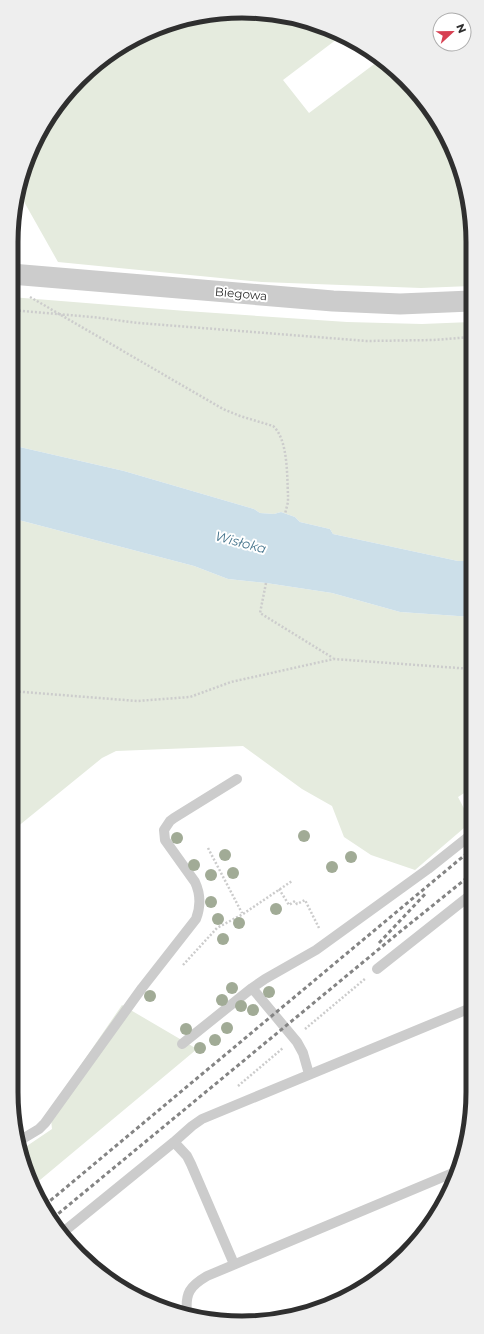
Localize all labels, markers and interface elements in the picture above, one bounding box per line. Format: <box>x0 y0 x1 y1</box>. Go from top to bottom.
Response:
north arrow <box>432 12 472 52</box>
text: N <box>453 22 469 35</box>
street label: Biegowa <box>214 284 268 303</box>
water label: Wisłoka <box>214 528 268 557</box>

